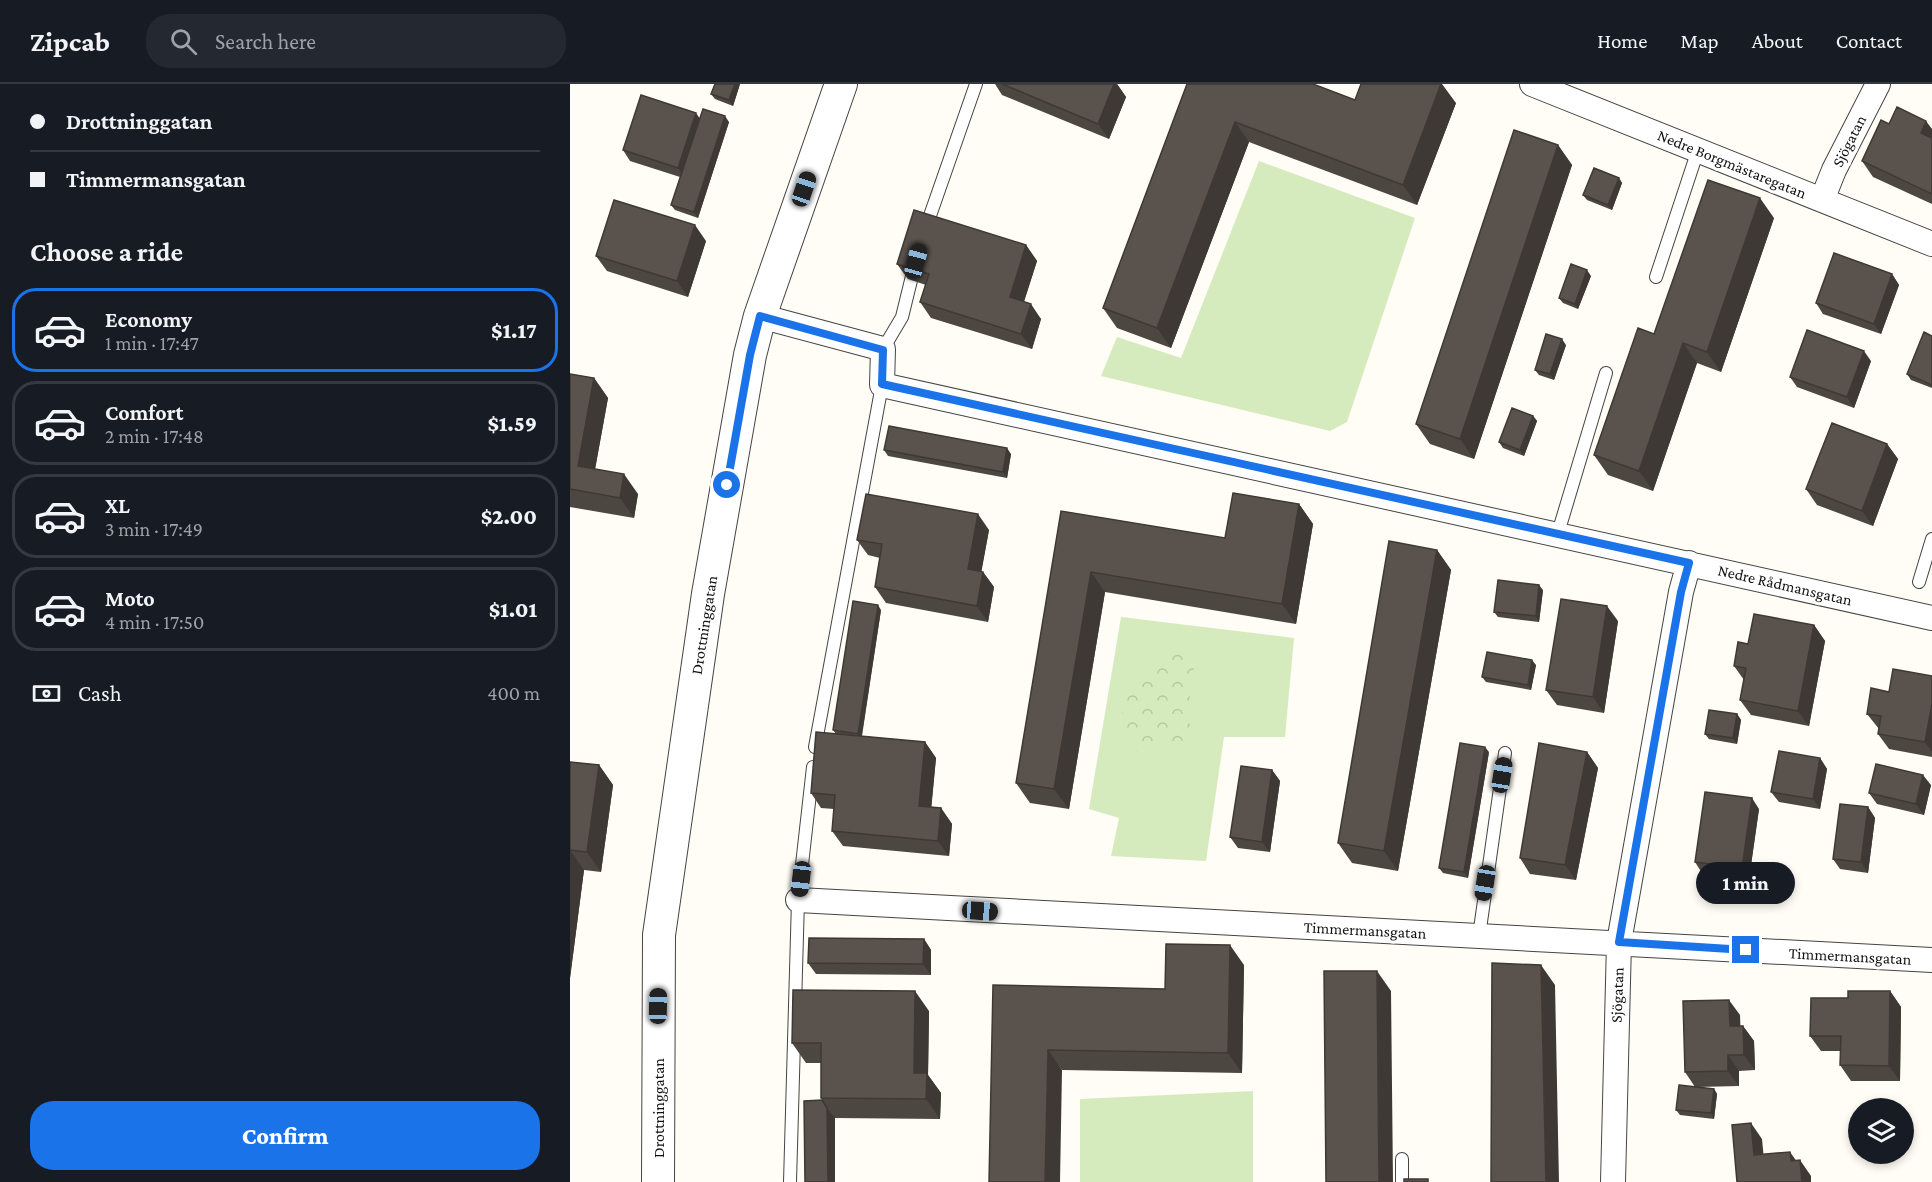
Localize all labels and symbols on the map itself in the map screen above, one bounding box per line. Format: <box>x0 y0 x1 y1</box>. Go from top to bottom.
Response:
street label: Sjögatan <box>1829 112 1870 170</box>
street label: Nedre Borgmästaregatan <box>1655 126 1809 203</box>
car <box>790 169 818 209</box>
car <box>903 241 929 281</box>
route start <box>713 471 740 498</box>
street label: Nedre Rådmansgatan <box>1716 561 1854 610</box>
street label: Drottninggatan <box>688 574 721 676</box>
car <box>1490 756 1514 794</box>
car <box>790 860 812 898</box>
callout: 1 min <box>1696 863 1796 905</box>
car <box>1473 864 1497 902</box>
car <box>961 901 999 921</box>
street label: Timmermansgatan <box>1303 918 1427 943</box>
route end <box>1732 936 1759 963</box>
street label: Timmermansgatan <box>1788 944 1912 969</box>
street label: Sjögatan <box>1608 966 1627 1023</box>
car <box>649 988 667 1024</box>
street label: Drottninggatan <box>650 1058 668 1158</box>

